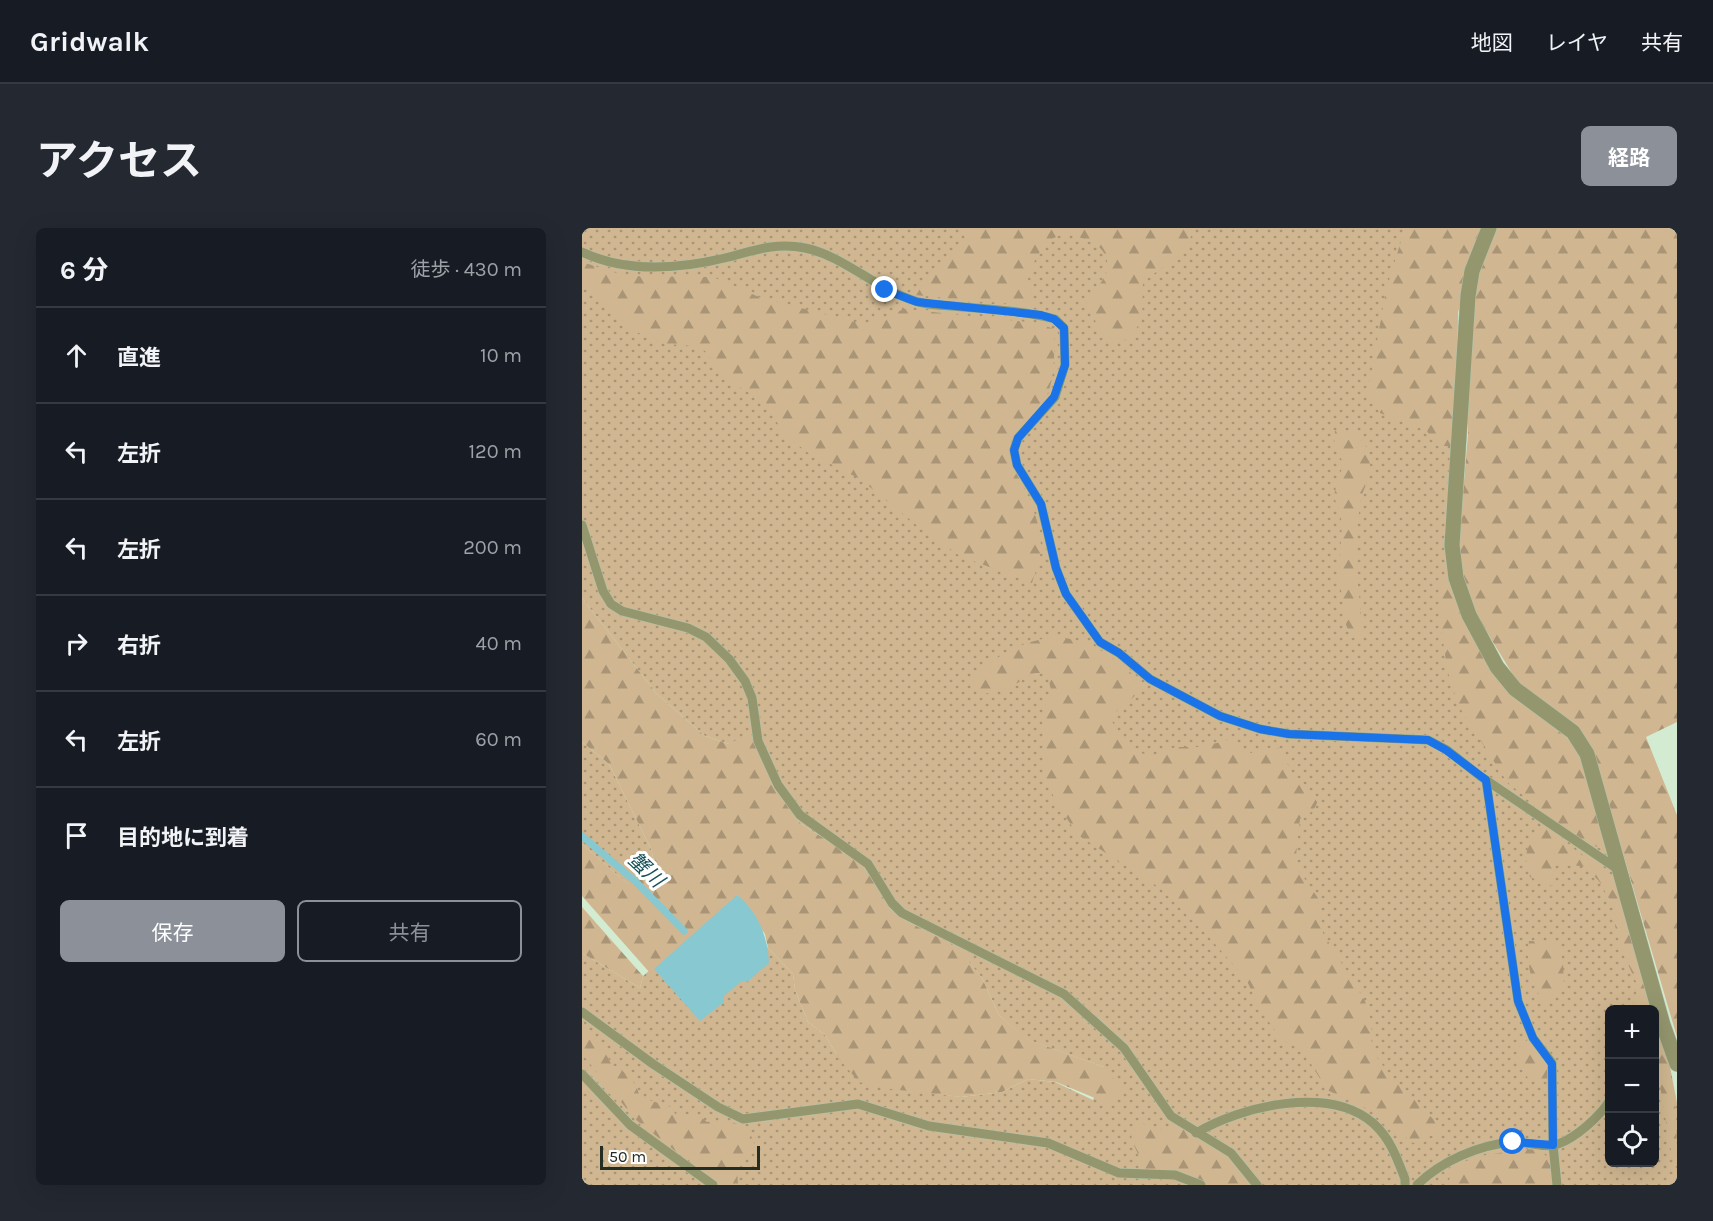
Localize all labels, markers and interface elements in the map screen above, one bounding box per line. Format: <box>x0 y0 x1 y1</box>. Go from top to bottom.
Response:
text: Gridwalk <box>30 25 149 58</box>
text: 地図 <box>1471 31 1513 55</box>
text: レイヤ <box>1546 31 1608 55</box>
text: 共有 <box>1641 31 1683 55</box>
button: 経路 <box>1581 126 1677 186</box>
text: アクセス <box>36 136 202 186</box>
text: 6 分 <box>60 255 108 286</box>
text: 徒歩 · 430 m <box>411 258 522 281</box>
route end <box>871 276 897 302</box>
icon: ahead <box>60 339 93 372</box>
text: 10 m <box>480 344 522 367</box>
text: 直進 <box>117 345 161 371</box>
icon: left <box>60 435 93 468</box>
text: 120 m <box>468 440 522 463</box>
text: 左折 <box>117 441 161 467</box>
icon: left <box>60 531 93 564</box>
text: 200 m <box>463 536 522 559</box>
text: 左折 <box>117 537 161 563</box>
icon: right <box>60 627 93 660</box>
text: 40 m <box>476 632 522 655</box>
text: 右折 <box>117 633 161 659</box>
icon: left <box>60 723 93 756</box>
text: 60 m <box>475 728 522 751</box>
text: 左折 <box>117 729 161 755</box>
icon: arrive <box>60 819 93 852</box>
text: 目的地に到着 <box>117 825 249 851</box>
water label: 蟹川 <box>624 848 670 893</box>
button: 保存 <box>60 900 285 962</box>
button: 共有 <box>297 900 522 962</box>
map controls <box>1605 1005 1659 1167</box>
button: + <box>1605 1005 1659 1059</box>
button: − <box>1605 1059 1659 1113</box>
button: locate <box>1605 1113 1659 1167</box>
route start <box>1499 1128 1525 1154</box>
scale bar <box>600 1143 760 1170</box>
text: 50 m <box>609 1147 646 1166</box>

